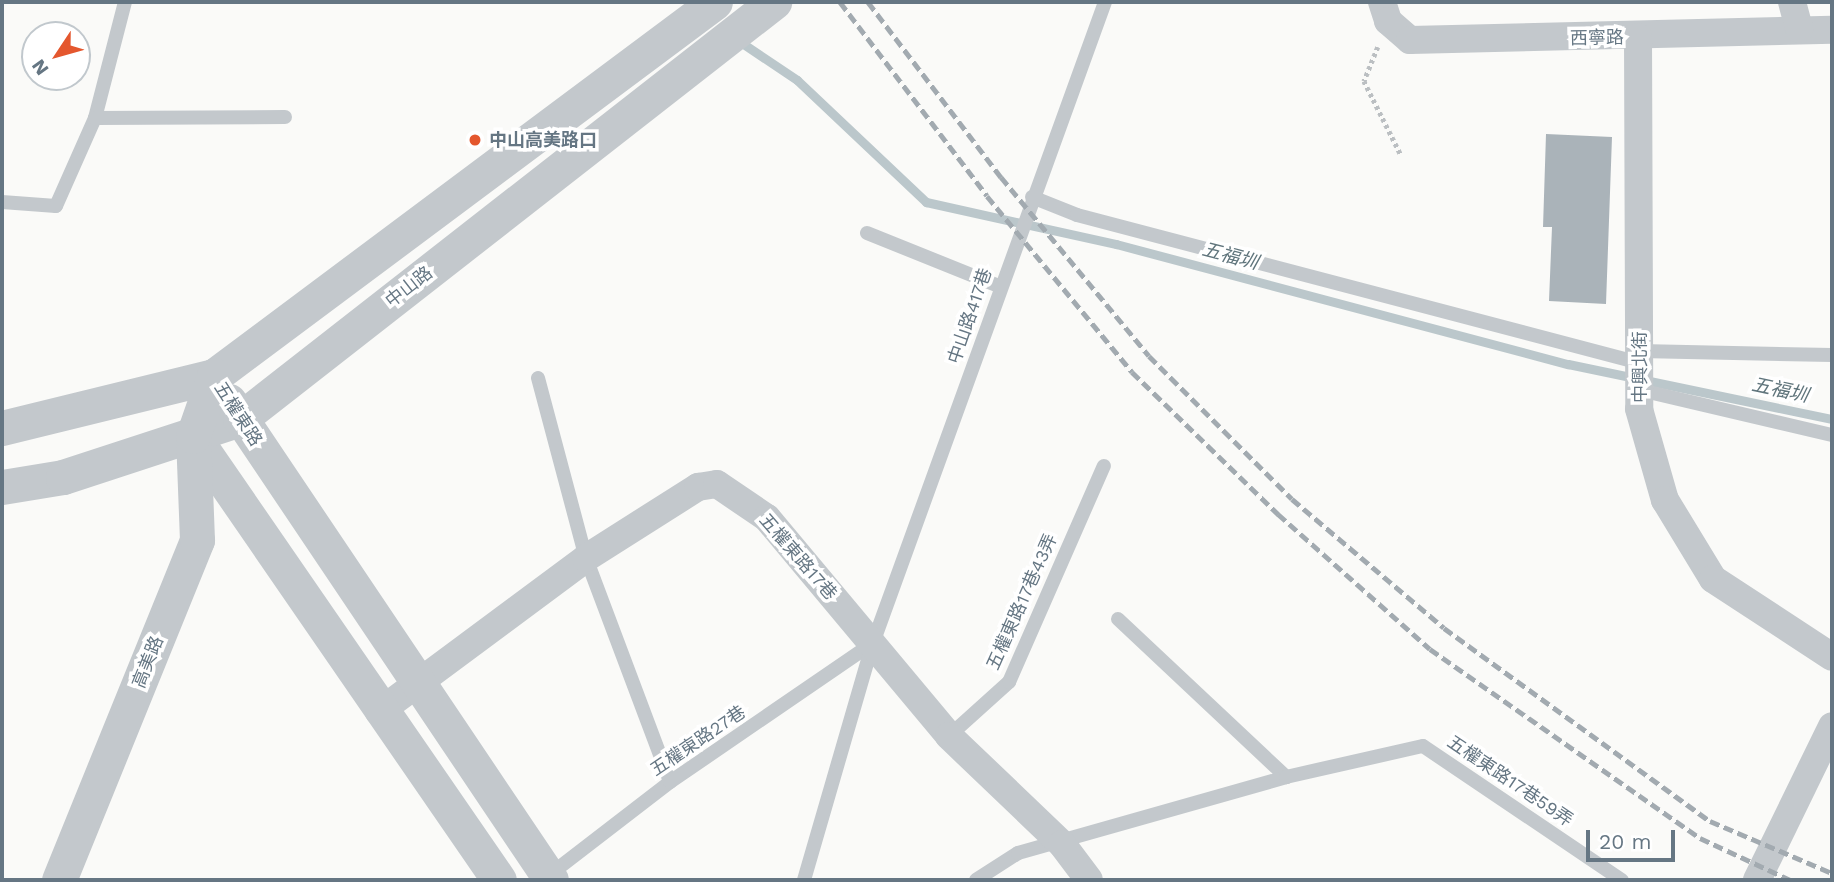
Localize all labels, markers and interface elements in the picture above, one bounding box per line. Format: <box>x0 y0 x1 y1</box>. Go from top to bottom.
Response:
north arrow <box>21 21 91 91</box>
street label: 西寧路 <box>1570 27 1624 49</box>
text: N <box>27 55 54 80</box>
place label: 中山高美路口 <box>489 129 597 151</box>
marker: 中山高美路口 <box>467 132 483 148</box>
water label: 五福圳 <box>1200 238 1260 274</box>
street label: 中山路 <box>381 262 437 312</box>
street label: 中山路417巷 <box>944 265 996 367</box>
street label: 中興北街 <box>1629 331 1651 403</box>
water label: 五福圳 <box>1750 373 1810 407</box>
street label: 五權東路 <box>209 378 267 450</box>
street label: 五權東路17巷 <box>755 509 841 605</box>
street label: 五權東路17巷43弄 <box>982 531 1062 673</box>
street label: 高美路 <box>128 633 168 691</box>
street label: 五權東路27巷 <box>646 701 750 781</box>
street label: 五權東路17巷59弄 <box>1443 731 1577 831</box>
scale bar <box>1589 816 1678 860</box>
text: 20 m <box>1599 829 1651 854</box>

